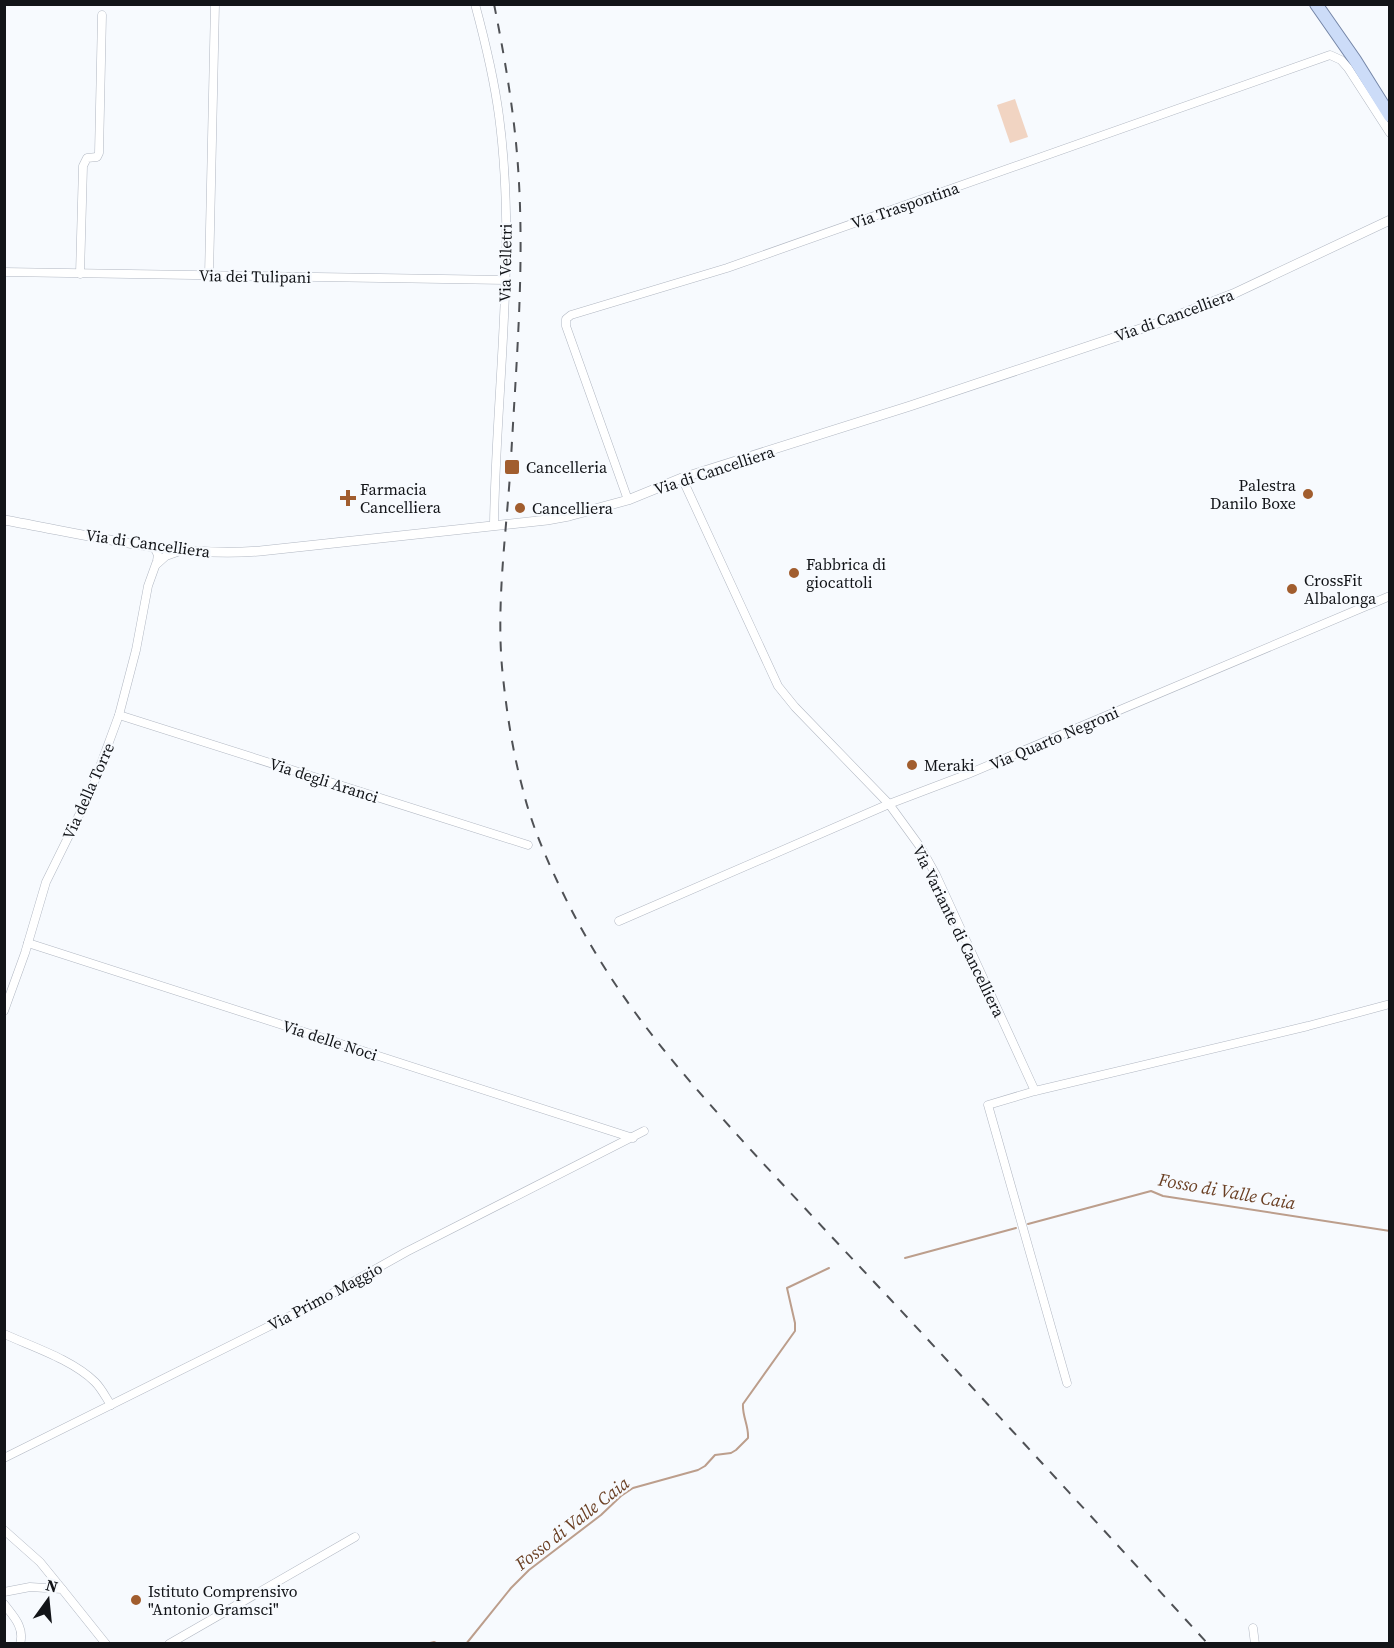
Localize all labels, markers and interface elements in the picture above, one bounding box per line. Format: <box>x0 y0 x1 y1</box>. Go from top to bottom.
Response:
street label: Via Traspontina <box>848 176 963 234</box>
street label: Via Velletri <box>493 223 517 302</box>
street label: Via dei Tulipani <box>199 264 312 288</box>
street label: Via di Cancelliera <box>1111 283 1237 347</box>
street label: Via di Cancelliera <box>651 440 778 500</box>
place label: Cancelleria <box>526 456 608 478</box>
marker: Cancelleria <box>503 458 521 476</box>
place label: Palestra Danilo Boxe <box>1210 474 1297 514</box>
place label: Farmacia Cancelliera <box>360 478 442 518</box>
marker: Palestra Danilo Boxe <box>1301 487 1315 501</box>
marker: Farmacia Cancelliera <box>341 491 355 505</box>
place label: Cancelliera <box>532 497 614 519</box>
marker: Cancelliera <box>513 501 527 515</box>
street label: Via di Cancelliera <box>84 523 212 563</box>
place label: Fabbrica di giocattoli <box>806 553 886 593</box>
marker: Fabbrica di giocattoli <box>787 566 801 580</box>
place label: CrossFit Albalonga <box>1304 569 1377 609</box>
marker: CrossFit Albalonga <box>1285 582 1299 596</box>
street label: Via Quarto Negroni <box>986 701 1122 775</box>
street label: Via della Torre <box>57 739 119 843</box>
street label: Via degli Aranci <box>267 752 381 808</box>
place label: Meraki <box>924 754 975 776</box>
marker: Meraki <box>905 758 919 772</box>
street label: Via Variante di Cancelliera <box>908 841 1011 1021</box>
street label: Via delle Noci <box>280 1014 380 1066</box>
water label: Fosso di Valle Caia <box>1155 1166 1298 1215</box>
street label: Via Primo Maggio <box>264 1256 386 1335</box>
water label: Fosso di Valle Caia <box>509 1470 635 1576</box>
north arrow <box>18 1570 78 1630</box>
text: N <box>43 1573 61 1598</box>
place label: Istituto Comprensivo "Antonio Gramsci" <box>148 1580 298 1620</box>
marker: Istituto Comprensivo "Antonio Gramsci" <box>129 1593 143 1607</box>

